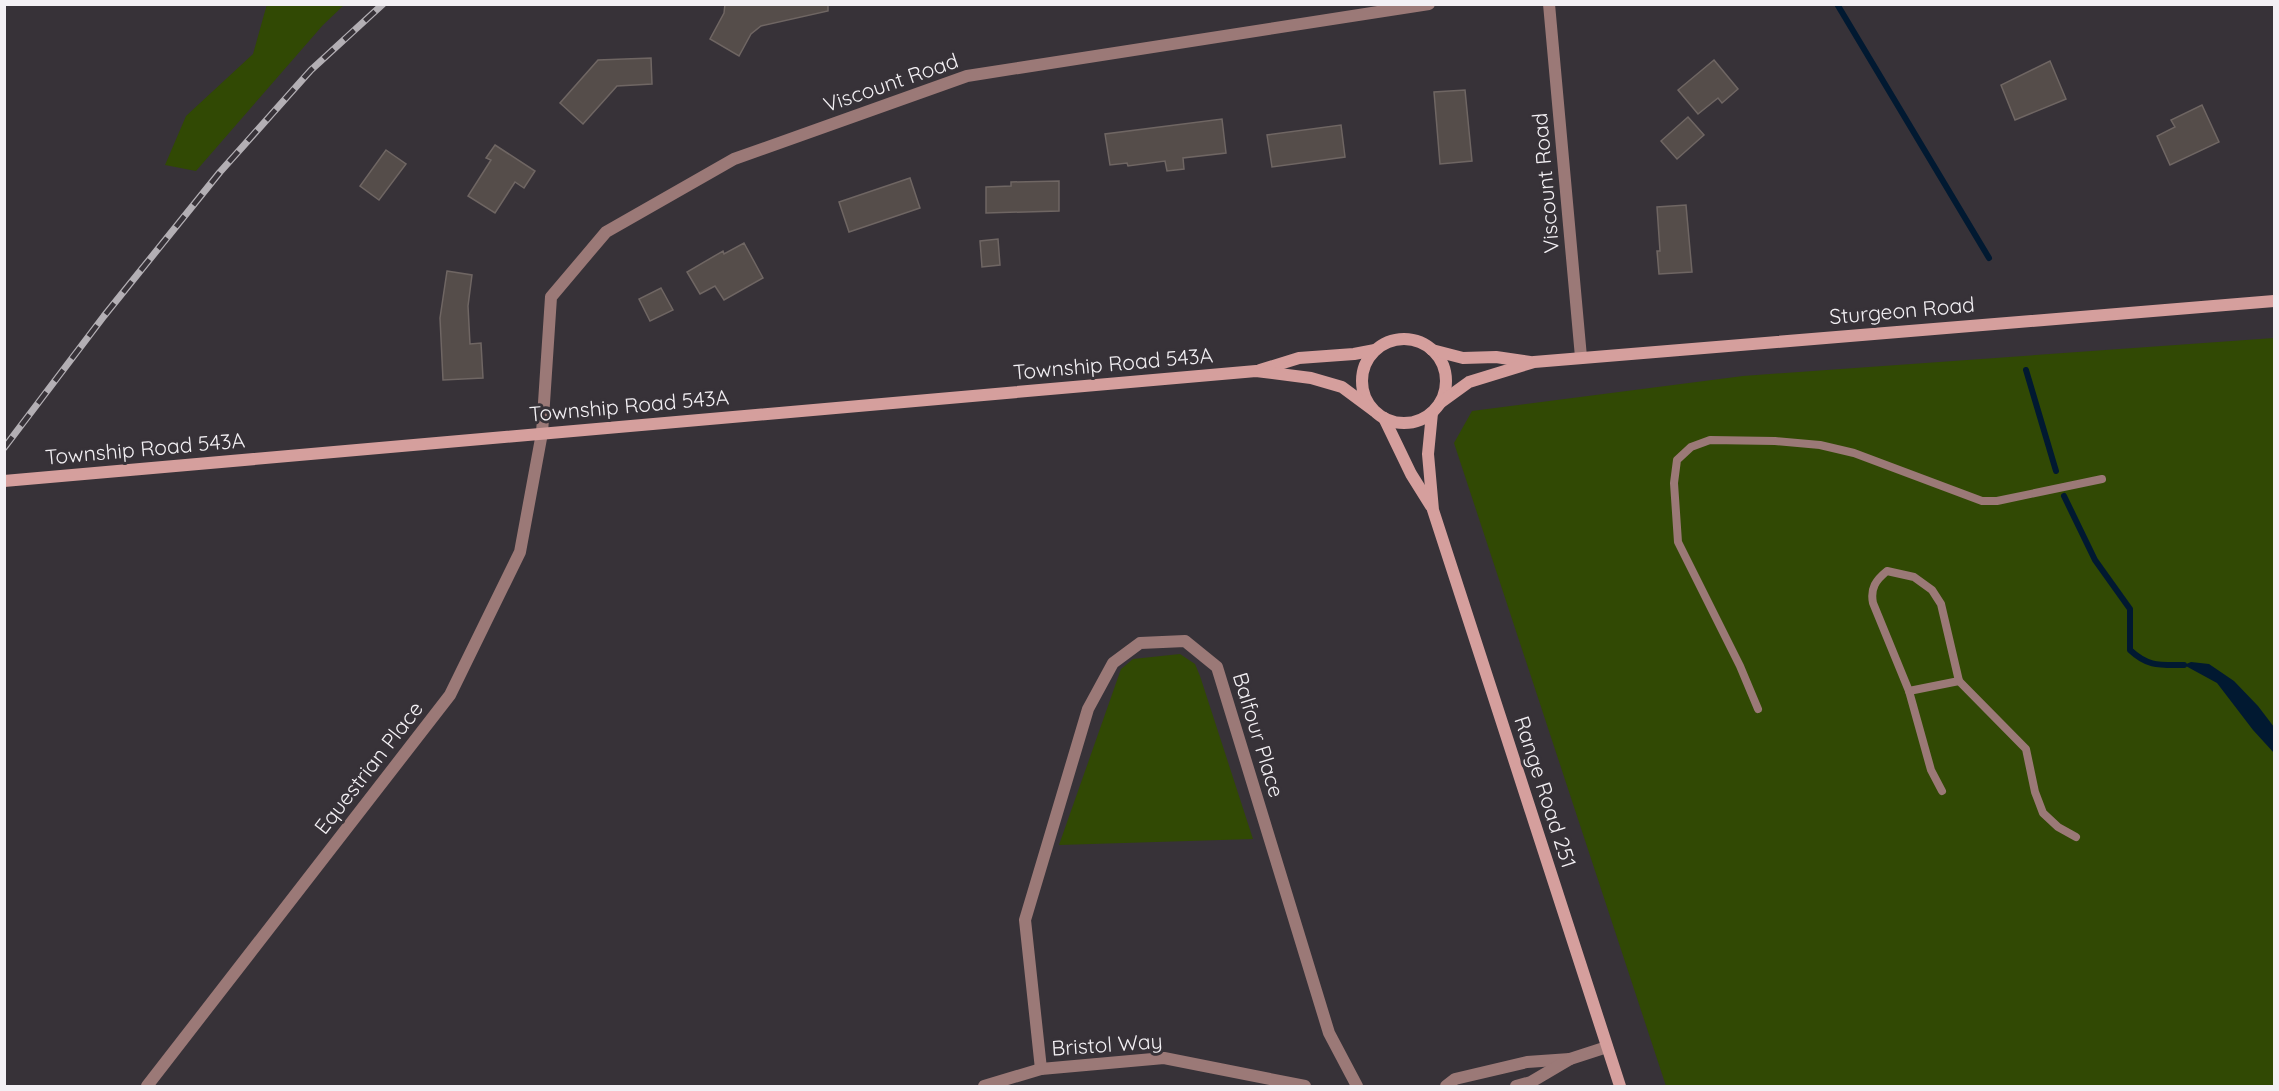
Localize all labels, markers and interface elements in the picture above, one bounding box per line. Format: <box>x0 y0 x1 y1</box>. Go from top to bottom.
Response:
street label: Viscount Road <box>820 47 962 117</box>
street label: Viscount Road <box>1526 112 1564 254</box>
street label: Sturgeon Road <box>1828 291 1976 329</box>
street label: Township Road 543A <box>1012 341 1214 385</box>
street label: Township Road 543A <box>528 383 730 427</box>
street label: Township Road 543A <box>44 426 246 470</box>
street label: Balfour Place <box>1228 669 1290 800</box>
street label: Equestrian Place <box>308 696 428 839</box>
street label: Range Road 251 <box>1509 713 1583 871</box>
street label: Bristol Way <box>1051 1027 1163 1061</box>

